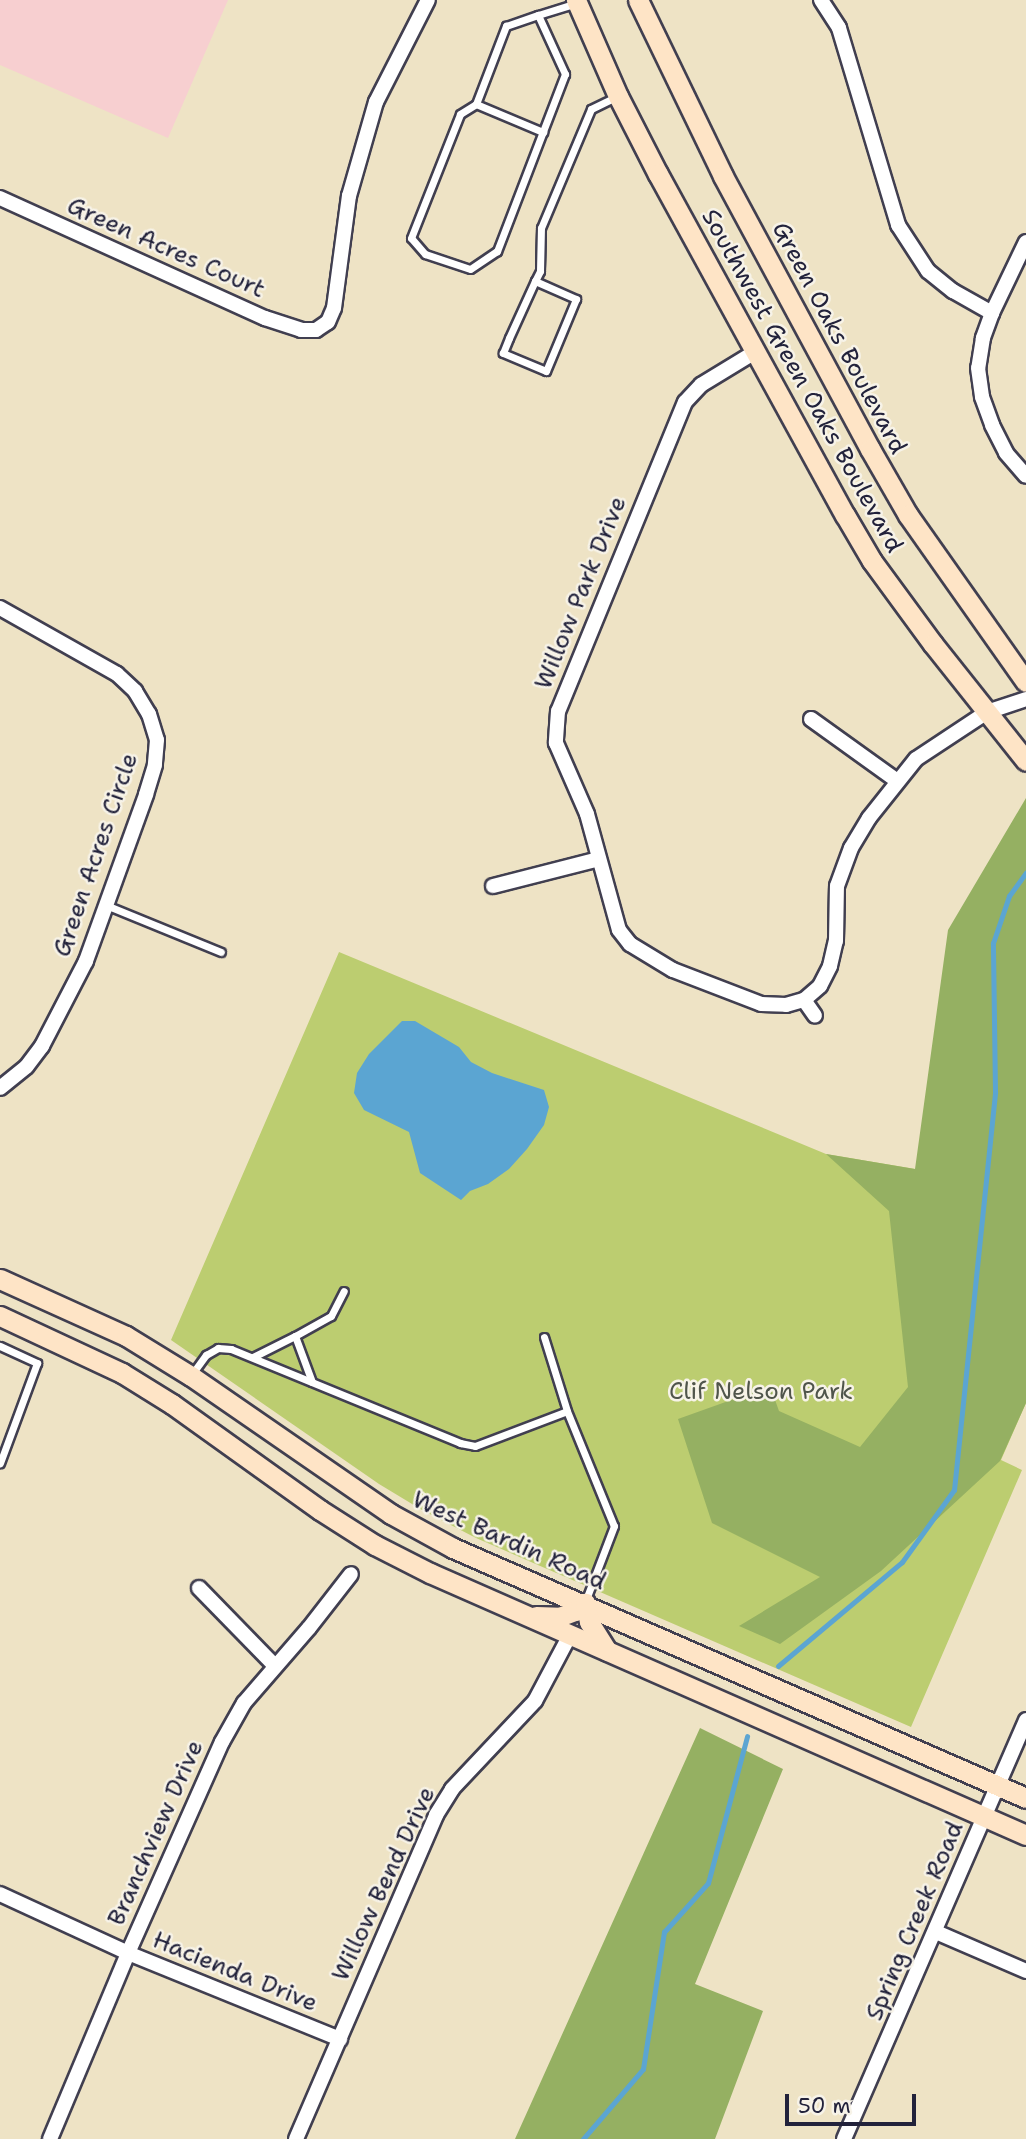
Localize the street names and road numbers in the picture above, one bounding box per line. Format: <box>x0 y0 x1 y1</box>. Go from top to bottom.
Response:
street label: Green Acres Court <box>63 191 269 305</box>
street label: Southwest Green Oaks Boulevard <box>695 204 909 558</box>
street label: Green Oaks Boulevard <box>766 217 912 459</box>
street label: Willow Park Drive <box>529 492 633 694</box>
street label: Green Acres Circle <box>48 749 144 961</box>
street label: West Bardin Road <box>408 1485 610 1597</box>
street label: Branchview Drive <box>102 1736 210 1930</box>
street label: Willow Bend Drive <box>326 1782 442 1986</box>
street label: Spring Creek Road <box>860 1817 970 2025</box>
street label: Hacienda Drive <box>148 1926 322 2018</box>

